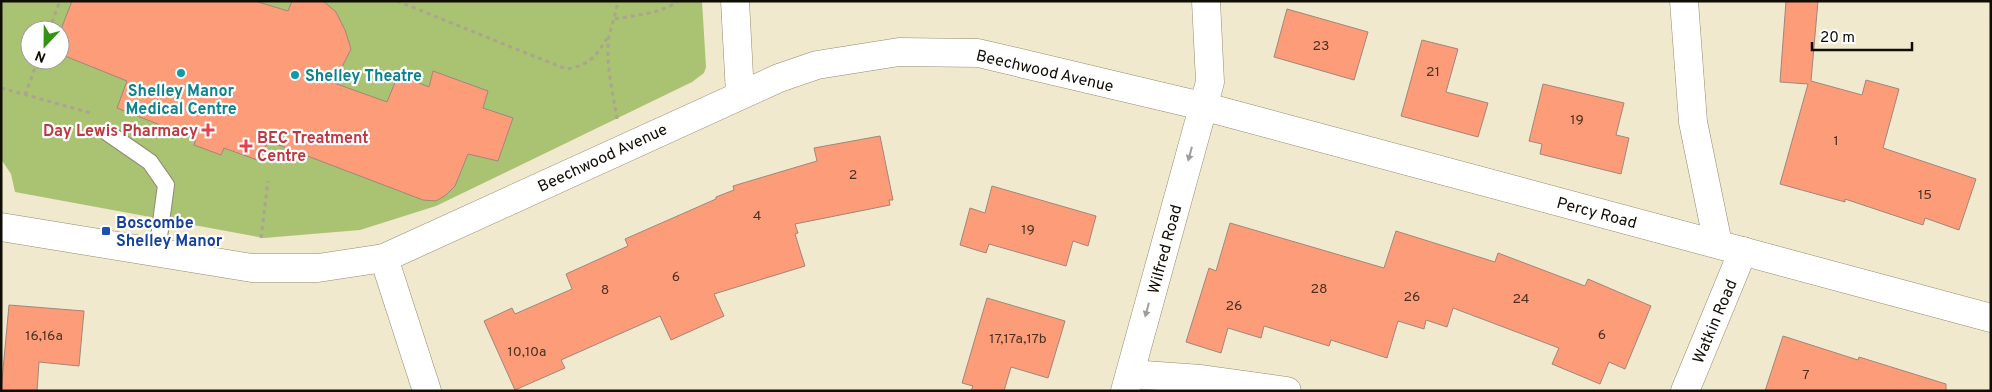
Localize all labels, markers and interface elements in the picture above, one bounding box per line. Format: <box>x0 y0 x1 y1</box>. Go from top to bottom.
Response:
north arrow <box>20 20 70 70</box>
scale bar <box>1812 20 1912 52</box>
text: 20 m <box>1820 29 1855 48</box>
house number: 23 <box>1313 38 1330 55</box>
text: N <box>33 46 49 65</box>
street label: Beechwood Avenue <box>974 46 1115 97</box>
house number: 21 <box>1426 64 1440 81</box>
marker: Shelley Manor Medical Centre <box>175 67 187 79</box>
place label: Shelley Theatre <box>305 67 422 87</box>
marker: Shelley Theatre <box>289 69 301 81</box>
place label: Shelley Manor Medical Centre <box>125 82 237 120</box>
house number: 19 <box>1570 112 1584 129</box>
street label: Beechwood Avenue <box>535 120 671 198</box>
place label: Day Lewis Pharmacy <box>43 122 198 142</box>
marker: Day Lewis Pharmacy <box>202 124 214 136</box>
place label: BEC Treatment Centre <box>257 129 368 167</box>
house number: 1 <box>1833 133 1839 150</box>
marker: BEC Treatment Centre <box>239 139 253 153</box>
one-way arrow <box>1185 146 1193 161</box>
house number: 2 <box>849 167 857 184</box>
house number: 15 <box>1918 187 1932 204</box>
street label: Percy Road <box>1554 194 1639 234</box>
street label: Wilfred Road <box>1144 203 1187 296</box>
house number: 4 <box>753 208 761 225</box>
place label: Boscombe Shelley Manor <box>116 214 223 252</box>
house number: 19 <box>1021 222 1035 239</box>
marker: Boscombe Shelley Manor <box>100 225 112 237</box>
house number: 6 <box>672 269 680 286</box>
street label: Watkin Road <box>1689 277 1742 367</box>
house number: 28 <box>1310 281 1328 298</box>
house number: 8 <box>601 282 609 299</box>
house number: 26 <box>1404 289 1420 306</box>
house number: 24 <box>1512 291 1530 308</box>
house number: 26 <box>1226 298 1242 315</box>
one-way arrow <box>1143 303 1151 318</box>
house number: 6 <box>1598 327 1606 344</box>
house number: 16,16a <box>25 328 63 345</box>
house number: 17,17a,17b <box>989 331 1047 348</box>
house number: 10,10a <box>508 344 546 361</box>
house number: 7 <box>1802 367 1810 384</box>

